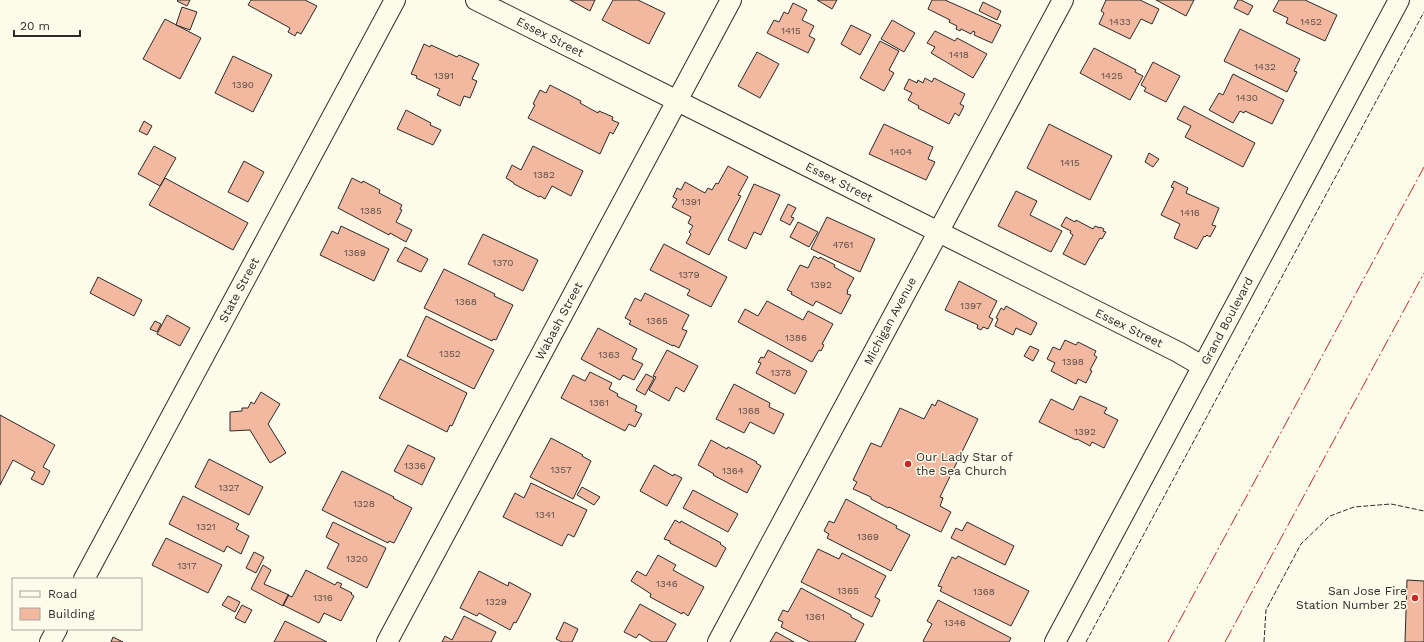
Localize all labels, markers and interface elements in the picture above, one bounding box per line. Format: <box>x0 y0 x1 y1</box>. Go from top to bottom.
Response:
scale bar <box>14 12 80 38</box>
street label: Essex Street <box>514 14 586 60</box>
house number: 1433 <box>1109 16 1131 27</box>
house number: 1452 <box>1300 16 1322 27</box>
text: 20 m <box>20 19 50 33</box>
house number: 1415 <box>781 25 801 36</box>
house number: 1418 <box>949 49 969 60</box>
house number: 1432 <box>1254 61 1276 72</box>
house number: 1391 <box>434 70 454 81</box>
house number: 1425 <box>1101 70 1123 81</box>
house number: 1390 <box>232 79 254 90</box>
house number: 1430 <box>1236 92 1258 103</box>
house number: 1404 <box>890 146 912 157</box>
house number: 1415 <box>1060 157 1080 168</box>
street label: Essex Street <box>803 159 875 205</box>
house number: 1382 <box>533 169 555 180</box>
house number: 1391 <box>681 196 701 207</box>
house number: 1385 <box>360 205 382 216</box>
house number: 1416 <box>1180 207 1200 218</box>
house number: 4761 <box>833 239 854 250</box>
house number: 1369 <box>344 247 366 258</box>
street label: State Street <box>216 255 262 325</box>
house number: 1370 <box>493 257 513 268</box>
house number: 1379 <box>678 269 700 280</box>
street label: Michigan Avenue <box>861 275 919 367</box>
street label: Grand Boulevard <box>1198 275 1256 367</box>
house number: 1392 <box>810 279 832 290</box>
street label: Wabash Street <box>533 280 585 362</box>
house number: 1368 <box>455 296 477 307</box>
house number: 1397 <box>960 300 982 311</box>
street label: Essex Street <box>1093 306 1165 350</box>
house number: 1365 <box>646 315 668 326</box>
house number: 1386 <box>785 332 807 343</box>
house number: 1352 <box>439 348 461 359</box>
house number: 1363 <box>598 349 620 360</box>
house number: 1398 <box>1062 356 1084 367</box>
house number: 1378 <box>771 367 791 378</box>
house number: 1361 <box>589 397 609 408</box>
house number: 1368 <box>738 405 760 416</box>
house number: 1392 <box>1074 426 1096 437</box>
place label: Our Lady Star of the Sea Church <box>916 450 1013 478</box>
marker: Our Lady Star of the Sea Church <box>903 459 913 469</box>
house number: 1336 <box>404 460 426 471</box>
house number: 1357 <box>550 464 572 475</box>
house number: 1364 <box>722 465 744 476</box>
house number: 1327 <box>219 482 240 493</box>
house number: 1328 <box>353 498 375 509</box>
house number: 1341 <box>535 509 555 520</box>
house number: 1321 <box>196 521 216 532</box>
house number: 1369 <box>857 531 879 542</box>
house number: 1320 <box>346 553 368 564</box>
house number: 1317 <box>177 560 197 571</box>
legend <box>12 578 142 630</box>
house number: 1346 <box>656 578 678 589</box>
place label: San Jose Fire Station Number 25 <box>1296 584 1407 612</box>
house number: 1365 <box>837 585 859 596</box>
house number: 1368 <box>973 586 995 597</box>
text: Road <box>48 587 77 601</box>
house number: 1316 <box>313 592 333 603</box>
marker: San Jose Fire Station Number 25 <box>1410 593 1420 603</box>
house number: 1329 <box>485 596 507 607</box>
text: Building <box>48 607 95 621</box>
house number: 1361 <box>805 611 825 622</box>
house number: 1346 <box>944 617 966 628</box>

